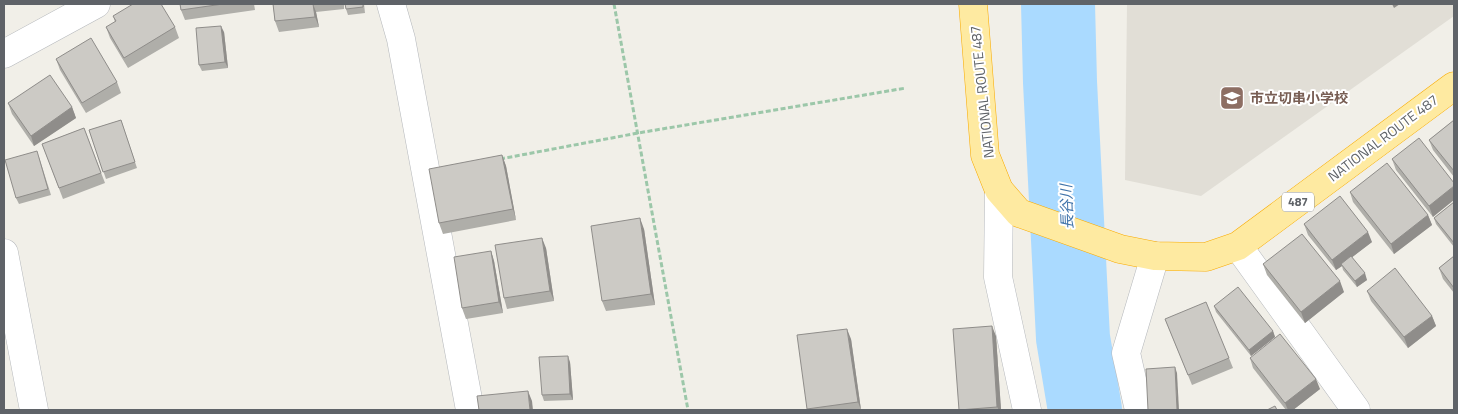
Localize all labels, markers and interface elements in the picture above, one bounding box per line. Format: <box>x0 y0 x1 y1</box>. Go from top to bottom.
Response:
street label: NATIONAL ROUTE 487 <box>964 25 999 159</box>
school or university icon: 市立切串小学校 <box>1219 85 1245 111</box>
place label: 市立切串小学校 <box>1250 87 1348 108</box>
street label: NATIONAL ROUTE 487 <box>1323 89 1442 186</box>
water label: 長谷川 <box>1054 182 1079 230</box>
road number: 487 <box>1282 192 1314 212</box>

